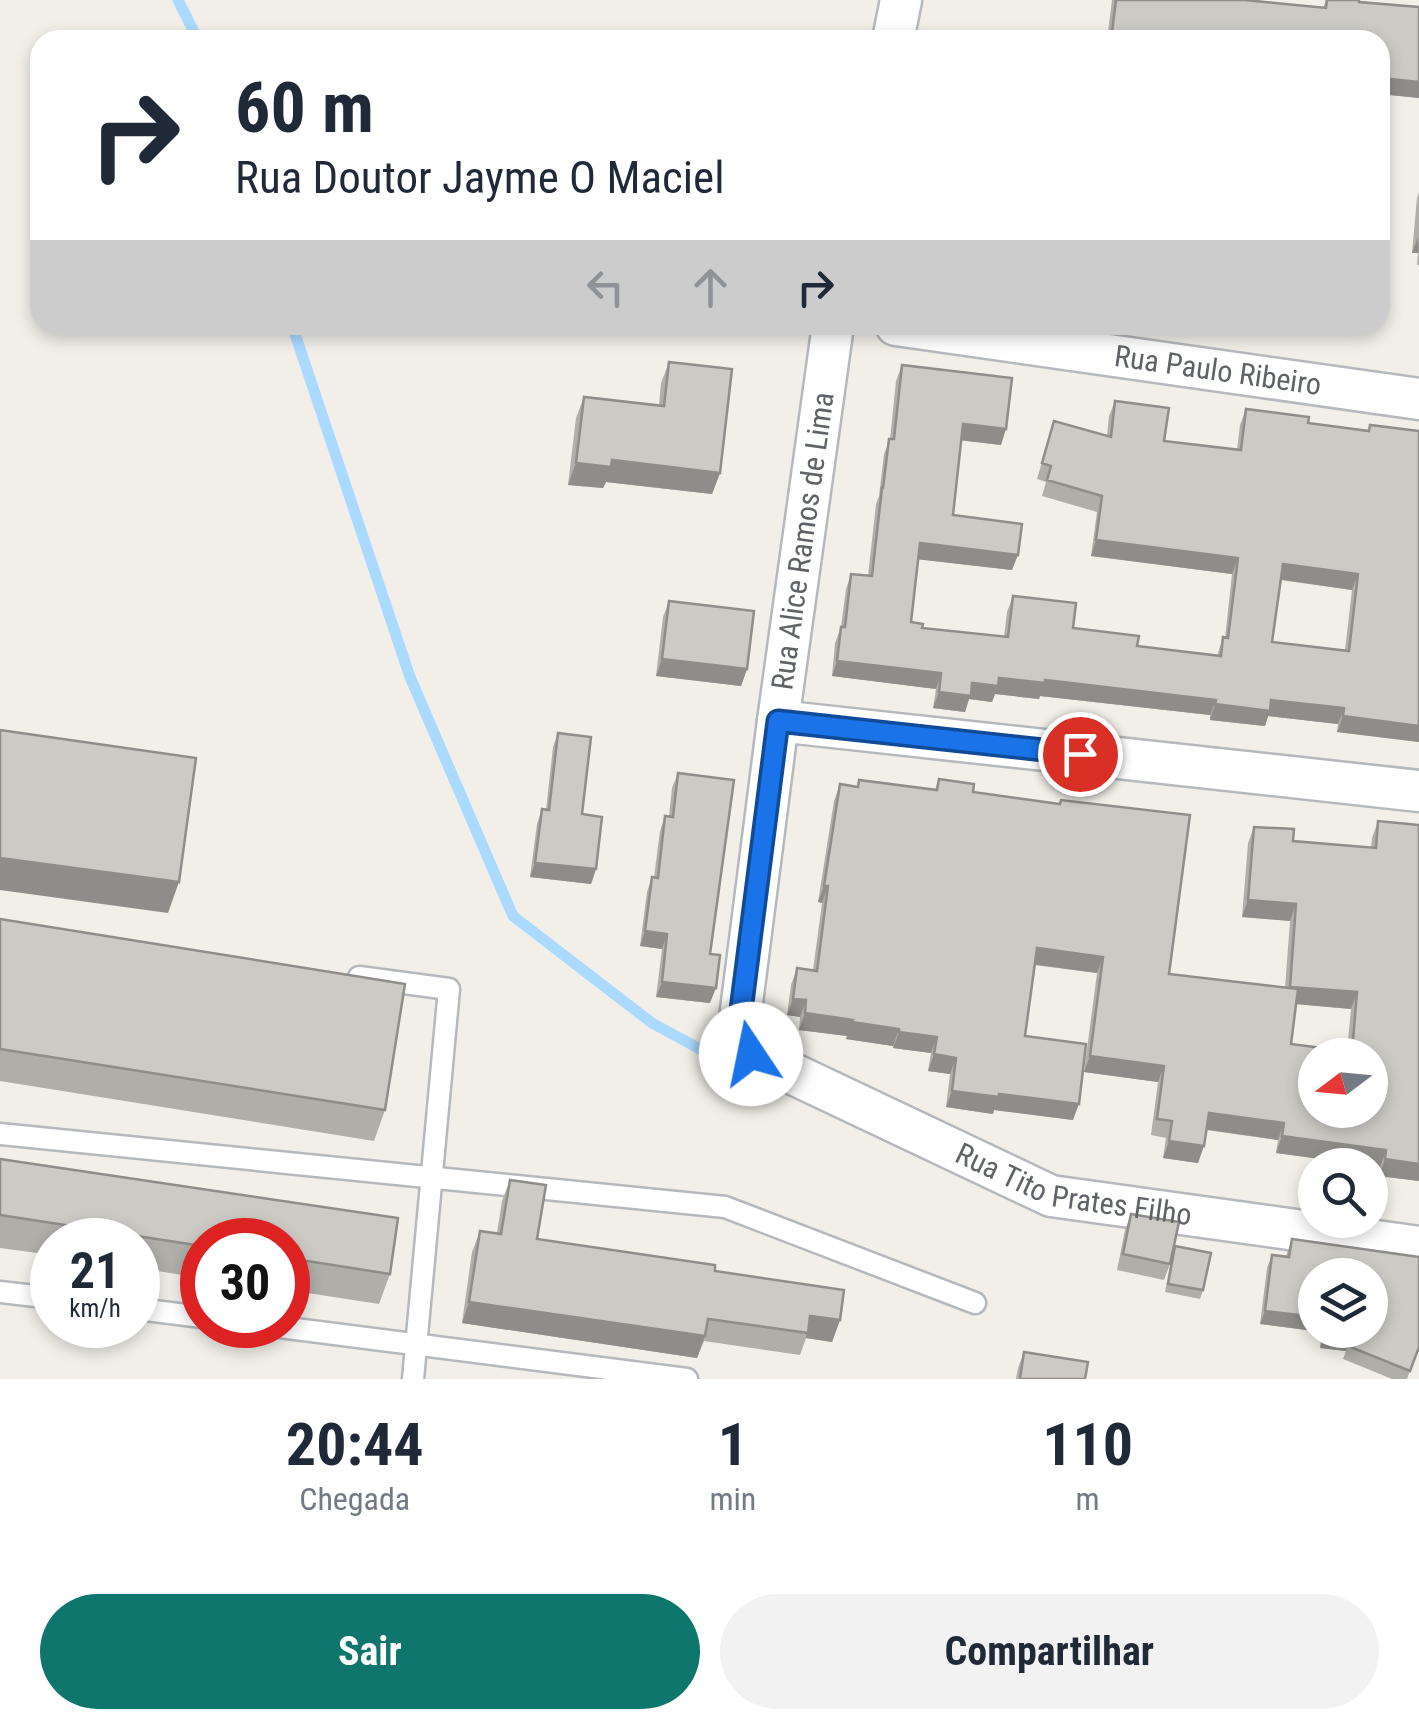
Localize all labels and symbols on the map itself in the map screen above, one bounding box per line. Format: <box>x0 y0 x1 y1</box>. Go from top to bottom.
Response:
street label: Rua Paulo Ribeiro <box>1112 338 1323 402</box>
street label: Rua Alice Ramos de Lima <box>764 390 841 692</box>
pin <box>1038 712 1123 797</box>
position arrow <box>699 1002 803 1106</box>
north arrow <box>1298 1038 1388 1128</box>
street label: Rua Tito Prates Filho <box>950 1136 1194 1232</box>
speed limit sign: 30 <box>180 1218 310 1348</box>

